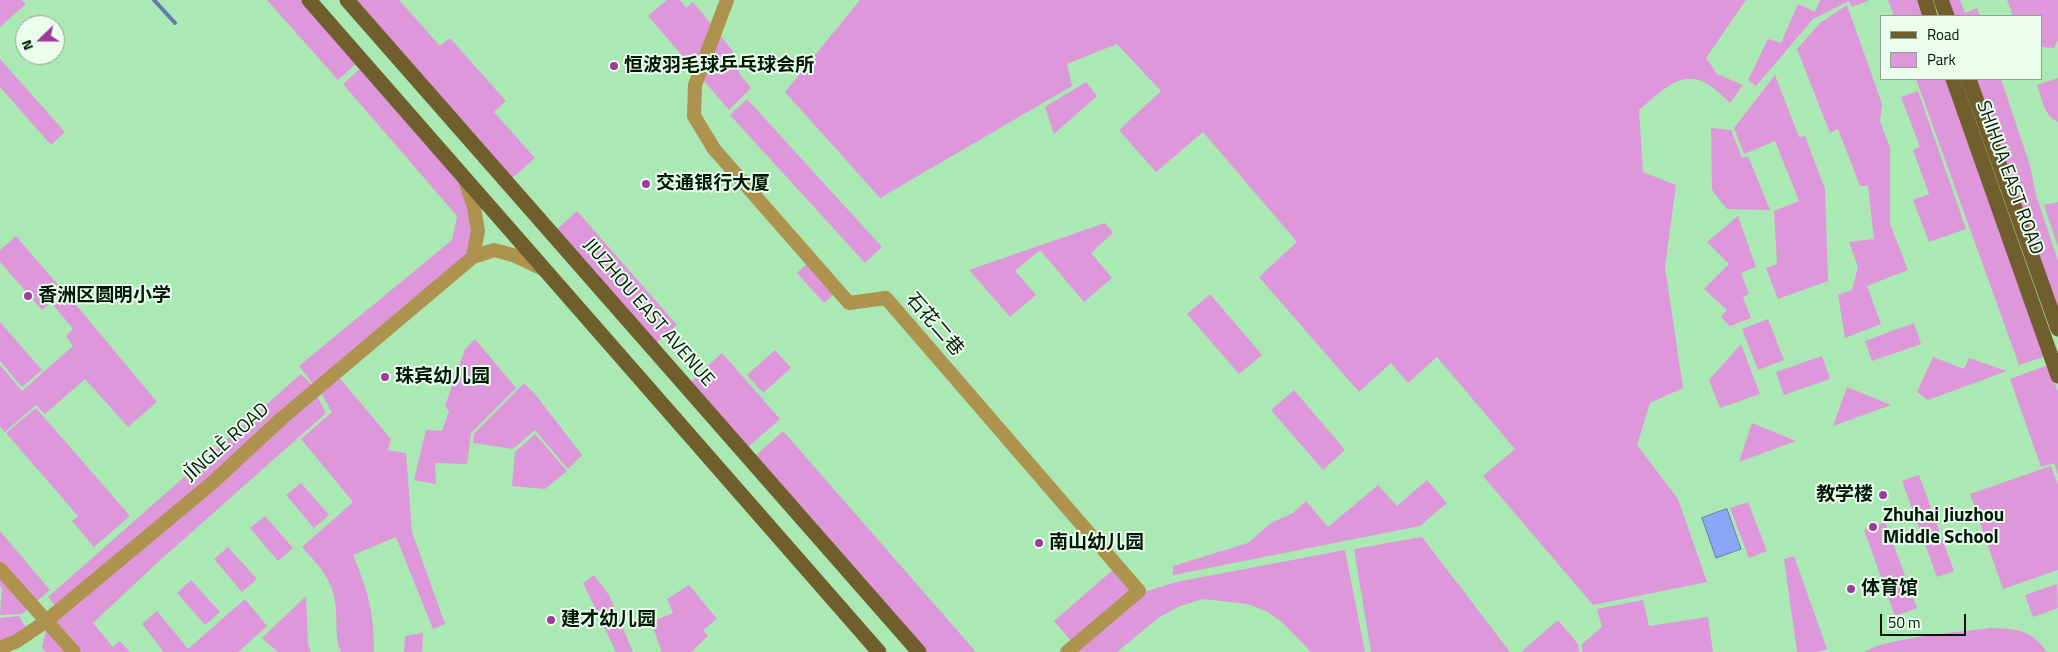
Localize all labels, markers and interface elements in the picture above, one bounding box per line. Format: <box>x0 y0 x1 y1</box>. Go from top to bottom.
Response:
north arrow <box>15 15 65 65</box>
legend <box>1880 15 2043 80</box>
text: Road <box>1927 23 1959 46</box>
text: N <box>15 37 38 54</box>
text: Park <box>1927 48 1956 71</box>
place label: 恒波羽毛球乒乓球会所 <box>624 55 814 77</box>
marker: 恒波羽毛球乒乓球会所 <box>608 60 620 72</box>
street label: SHIHUA EAST ROAD <box>1971 98 2047 258</box>
place label: 交通银行大厦 <box>656 173 770 195</box>
marker: 交通银行大厦 <box>640 178 652 190</box>
street label: JIUZHOU EAST AVENUE <box>578 234 718 392</box>
place label: 香洲区圆明小学 <box>38 285 171 307</box>
street label: 石花二巷 <box>900 289 968 361</box>
marker: 香洲区圆明小学 <box>22 290 34 302</box>
place label: 珠宾幼儿园 <box>395 366 490 388</box>
marker: 珠宾幼儿园 <box>379 371 391 383</box>
street label: JǏNGLÈ ROAD <box>180 399 274 487</box>
place label: 教学楼 <box>1816 484 1873 506</box>
marker: 教学楼 <box>1877 489 1889 501</box>
place label: Zhuhai Jiuzhou Middle School <box>1883 505 2004 549</box>
marker: Zhuhai Jiuzhou Middle School <box>1867 521 1879 533</box>
place label: 南山幼儿园 <box>1049 532 1144 554</box>
marker: 南山幼儿园 <box>1033 537 1045 549</box>
place label: 体育馆 <box>1861 578 1918 600</box>
marker: 体育馆 <box>1845 583 1857 595</box>
scale bar <box>1883 604 1969 636</box>
place label: 建才幼儿园 <box>561 609 656 631</box>
text: 50 m <box>1888 611 1921 634</box>
marker: 建才幼儿园 <box>545 614 557 626</box>

